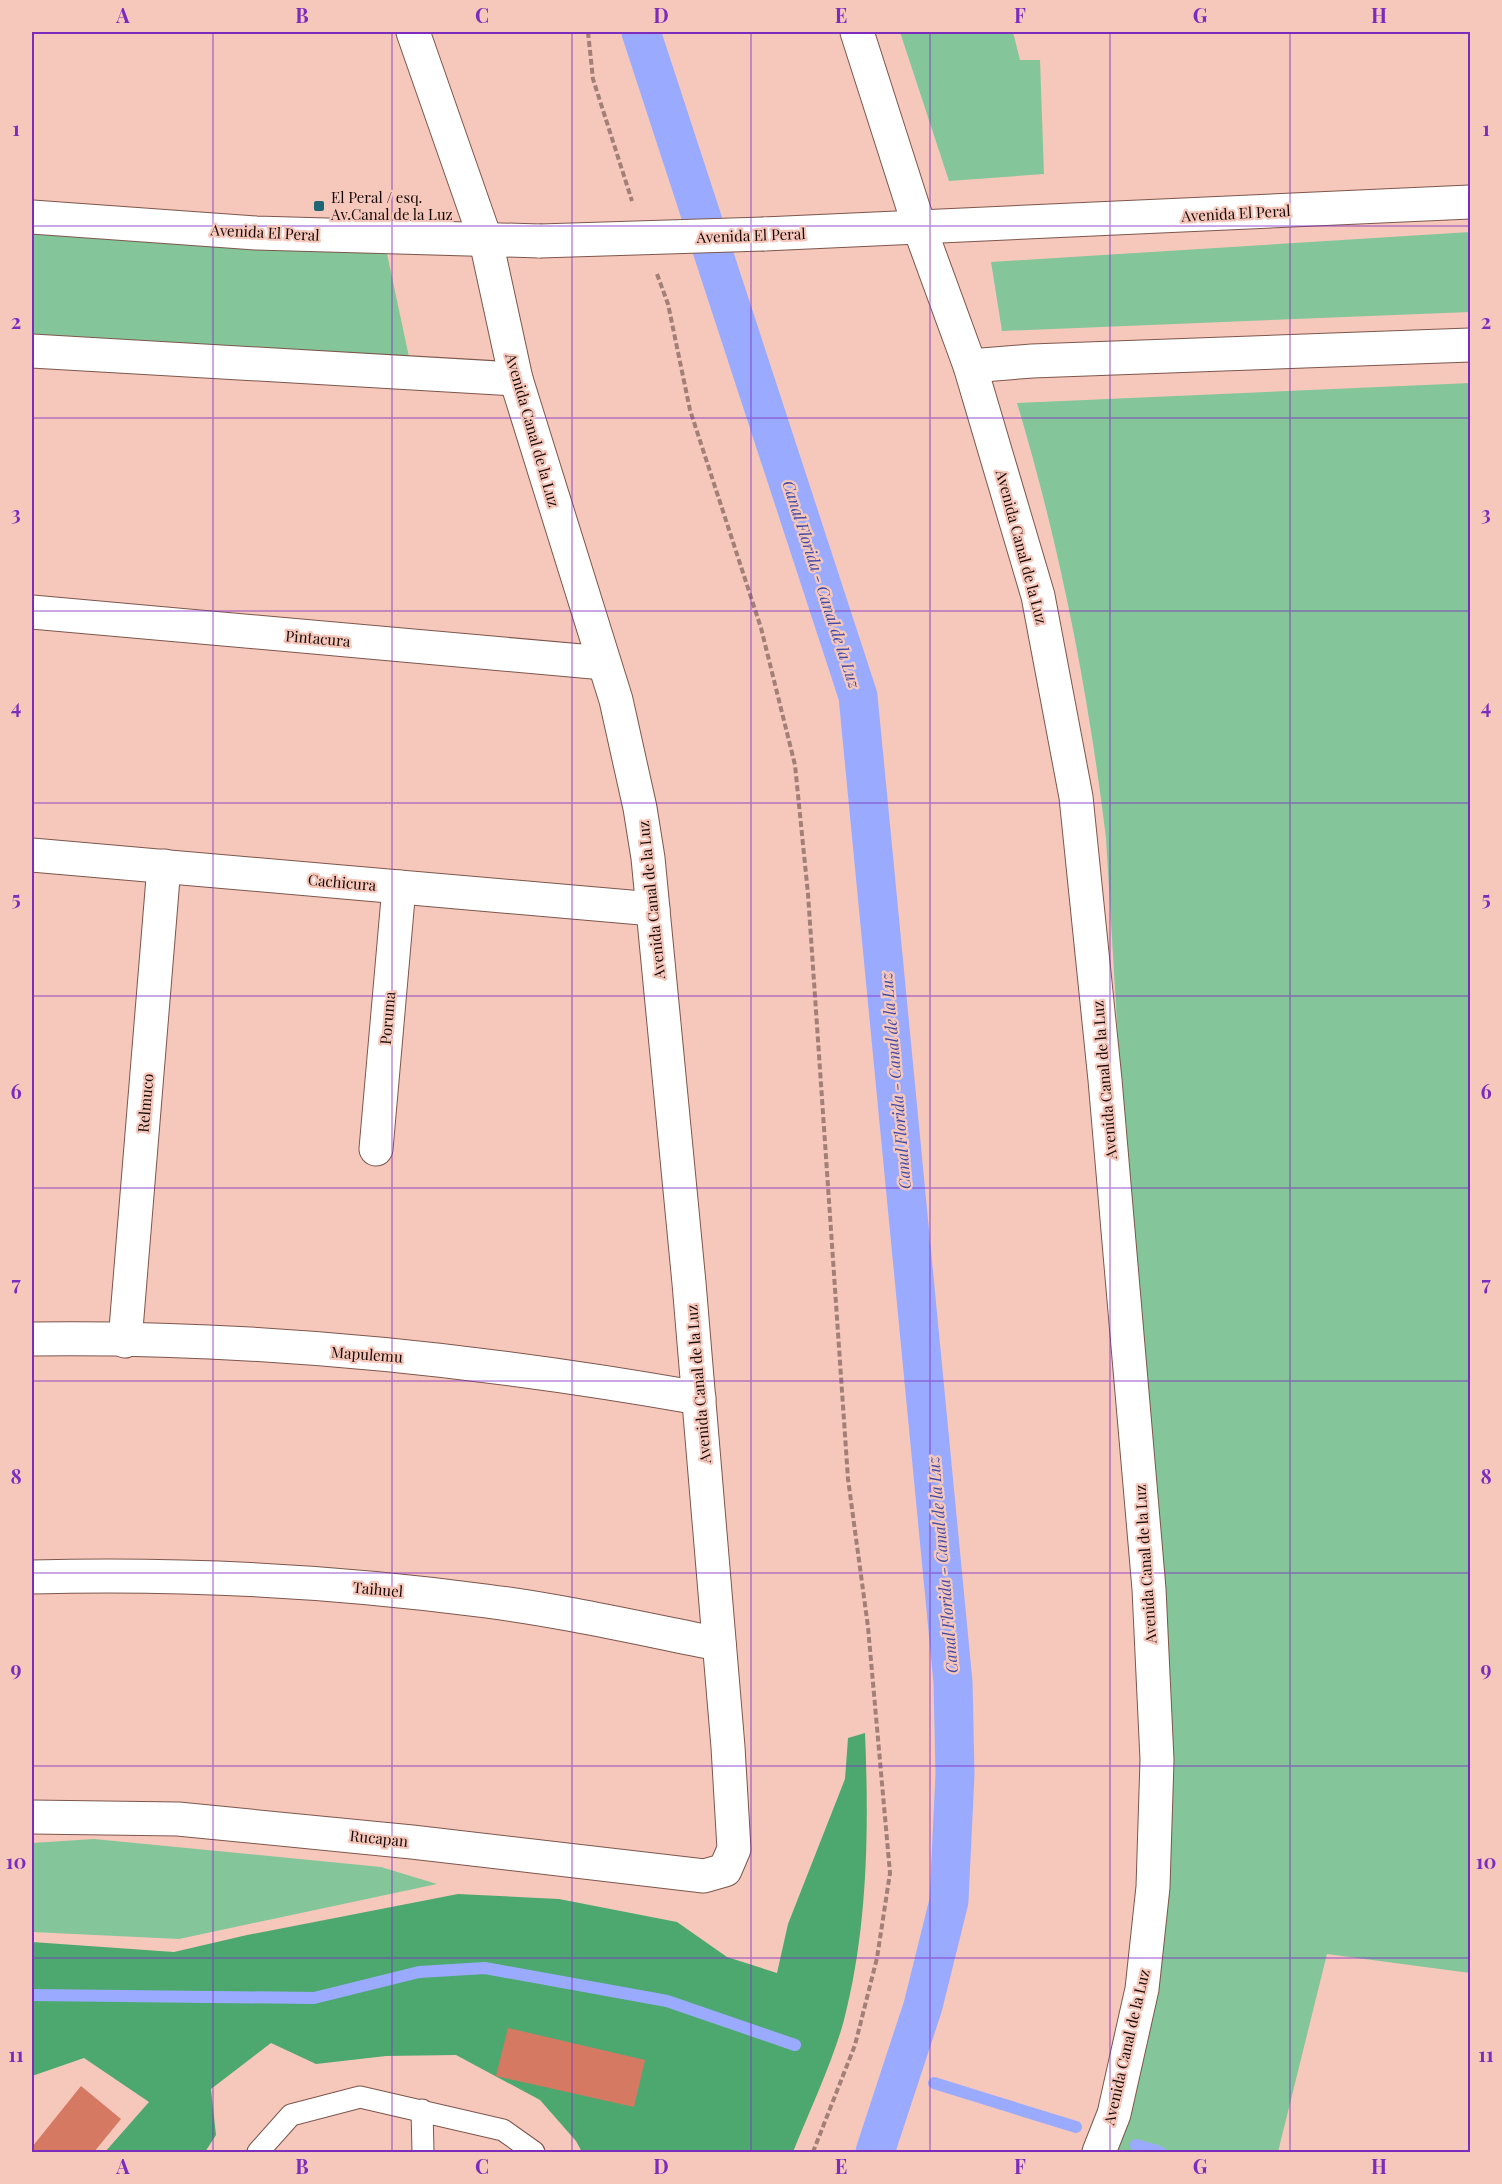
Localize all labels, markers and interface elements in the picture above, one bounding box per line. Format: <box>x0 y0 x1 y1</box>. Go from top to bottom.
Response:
text: A <box>115 1 130 28</box>
text: B <box>295 1 309 28</box>
text: C <box>475 1 489 28</box>
text: D <box>653 1 669 28</box>
text: E <box>835 1 847 28</box>
text: F <box>1014 1 1026 28</box>
text: G <box>1193 1 1208 28</box>
text: H <box>1371 1 1387 28</box>
text: 1 <box>12 114 20 141</box>
text: 1 <box>1482 114 1490 141</box>
place label: El Peral / esq. Av.Canal de la Luz <box>330 187 453 224</box>
marker: El Peral / esq. Av.Canal de la Luz <box>312 199 326 213</box>
street label: Avenida El Peral <box>1180 200 1291 226</box>
street label: Avenida El Peral <box>209 219 320 245</box>
street label: Avenida El Peral <box>695 223 806 247</box>
text: 2 <box>11 307 21 334</box>
text: 2 <box>1481 307 1491 334</box>
street label: Avenida Canal de la Luz <box>501 350 565 509</box>
street label: Avenida Canal de la Luz <box>991 467 1052 626</box>
water label: Canal Florida - Canal de la Luz <box>778 477 866 691</box>
text: 3 <box>11 499 21 526</box>
text: 3 <box>1481 499 1491 526</box>
street label: Pintacura <box>285 625 352 651</box>
text: 4 <box>11 692 21 719</box>
text: 4 <box>1481 692 1491 719</box>
street label: Avenida Canal de la Luz <box>633 820 669 981</box>
street label: Cachicura <box>307 869 377 895</box>
text: 5 <box>11 884 21 911</box>
text: 5 <box>1481 884 1491 911</box>
water label: Canal Florida - Canal de la Luz <box>875 971 915 1190</box>
street label: Poruma <box>375 990 399 1045</box>
street label: Avenida Canal de la Luz <box>1087 1000 1121 1161</box>
street label: Relmuco <box>132 1073 158 1133</box>
text: 6 <box>10 1077 22 1104</box>
text: 6 <box>1480 1077 1492 1104</box>
text: 7 <box>11 1269 21 1296</box>
text: 7 <box>1481 1269 1491 1296</box>
street label: Avenida Canal de la Luz <box>681 1304 715 1465</box>
street label: Mapulemu <box>331 1342 404 1366</box>
water label: Canal Florida - Canal de la Luz <box>922 1455 962 1674</box>
text: 8 <box>10 1462 22 1489</box>
text: 8 <box>1480 1462 1492 1489</box>
street label: Avenida Canal de la Luz <box>1129 1484 1161 1645</box>
street label: Taihuel <box>352 1577 404 1601</box>
text: 9 <box>10 1654 22 1681</box>
text: 9 <box>1480 1654 1492 1681</box>
street label: Rucapan <box>349 1825 409 1851</box>
text: 10 <box>6 1847 26 1874</box>
text: 10 <box>1476 1847 1496 1874</box>
street label: Avenida Canal de la Luz <box>1098 1967 1154 2128</box>
text: 11 <box>8 2040 24 2067</box>
text: 11 <box>1478 2040 1494 2067</box>
text: A <box>115 2152 130 2179</box>
text: B <box>295 2152 309 2179</box>
text: C <box>475 2152 489 2179</box>
text: D <box>653 2152 669 2179</box>
text: E <box>835 2152 847 2179</box>
text: F <box>1014 2152 1026 2179</box>
text: G <box>1193 2152 1208 2179</box>
text: H <box>1371 2152 1387 2179</box>

